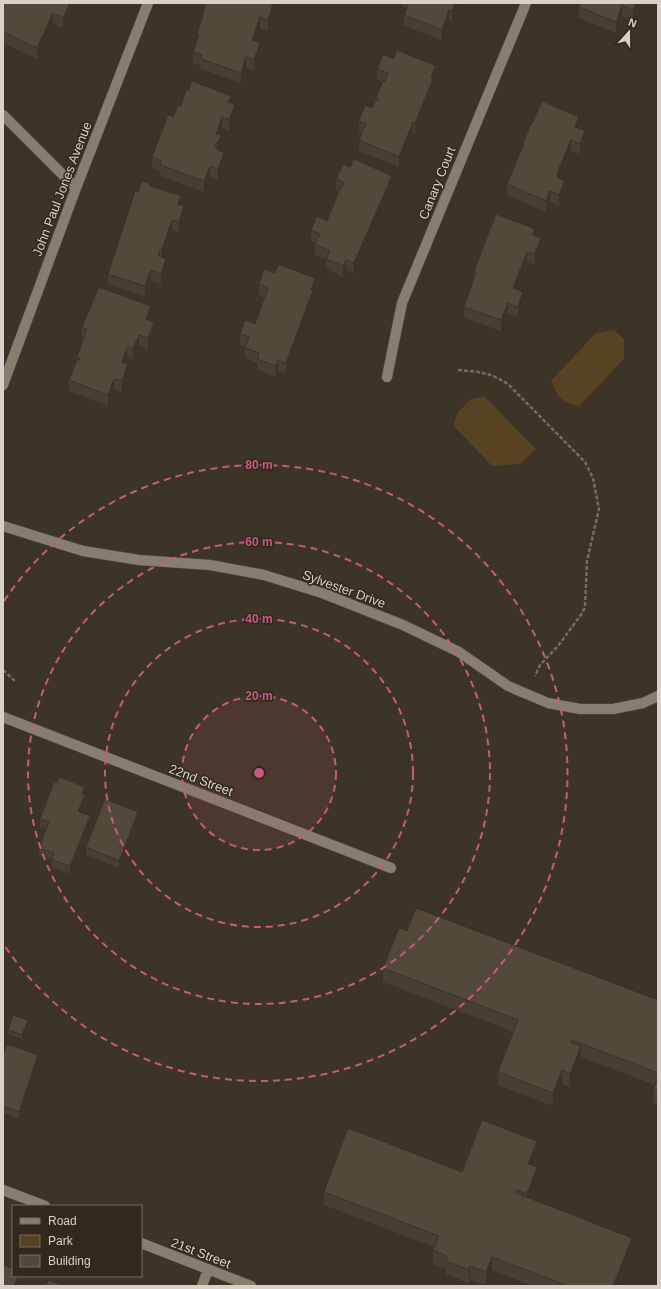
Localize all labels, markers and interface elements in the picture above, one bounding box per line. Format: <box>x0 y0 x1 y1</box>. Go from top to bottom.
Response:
north arrow <box>609 12 649 52</box>
text: N <box>627 16 638 30</box>
street label: John Paul Jones Avenue <box>29 120 95 258</box>
street label: Canary Court <box>416 144 459 222</box>
text: 80 m <box>245 458 273 472</box>
text: 60 m <box>245 535 273 549</box>
street label: Sylvester Drive <box>300 567 388 611</box>
text: 40 m <box>245 612 273 626</box>
text: 20 m <box>245 689 273 703</box>
street label: 22nd Street <box>167 761 235 799</box>
centre of rings <box>252 766 266 780</box>
legend <box>12 1205 142 1277</box>
text: Road <box>48 1214 77 1228</box>
text: Park <box>48 1234 74 1248</box>
street label: 21st Street <box>169 1235 233 1271</box>
text: Building <box>48 1254 91 1268</box>

